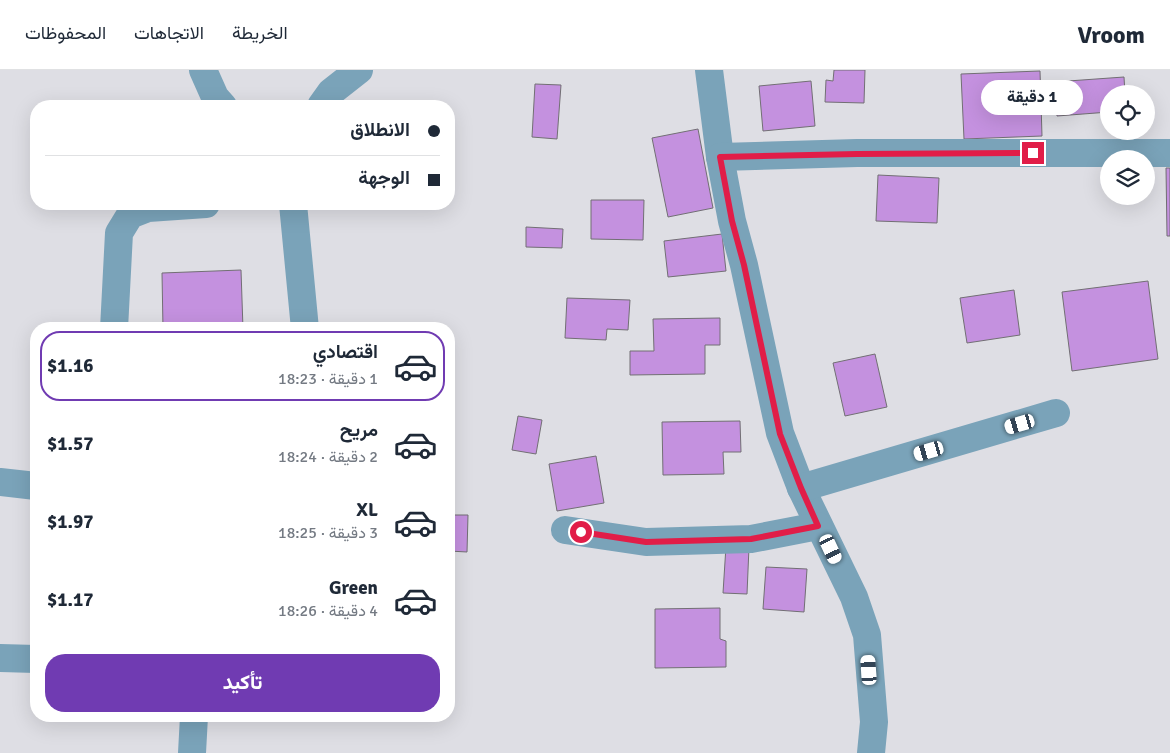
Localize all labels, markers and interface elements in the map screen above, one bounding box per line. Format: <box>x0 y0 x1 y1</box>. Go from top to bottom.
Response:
text: Vroom <box>1077 20 1145 50</box>
text: المحفوظات <box>25 22 106 44</box>
text: الاتجاهات <box>134 22 204 44</box>
text: الخريطة <box>232 22 288 44</box>
callout: 1 دقيقة <box>982 81 1084 116</box>
map controls <box>1100 85 1155 205</box>
button: locate <box>1100 85 1155 140</box>
text: 1 دقيقة <box>1007 87 1057 107</box>
text: الانطلاق <box>350 118 410 142</box>
route end <box>1022 142 1044 164</box>
button: layers <box>1100 150 1155 205</box>
text: الوجهة <box>358 166 410 190</box>
text: اقتصادي <box>313 340 378 364</box>
icon: car <box>393 344 438 389</box>
text: $1.16 <box>47 354 93 378</box>
text: 1 دقيقة · 18:23 <box>278 369 378 389</box>
car <box>1003 413 1036 435</box>
text: مريح <box>340 418 378 442</box>
icon: car <box>393 422 438 467</box>
text: $1.57 <box>47 432 93 456</box>
car <box>912 440 945 462</box>
text: 2 دقيقة · 18:24 <box>278 447 378 467</box>
text: XL <box>356 498 378 522</box>
icon: car <box>393 500 438 545</box>
text: $1.97 <box>47 510 93 534</box>
route start <box>570 521 592 543</box>
text: 3 دقيقة · 18:25 <box>278 523 378 543</box>
car <box>817 532 844 566</box>
text: Green <box>329 576 378 600</box>
icon: car <box>393 578 438 623</box>
text: $1.17 <box>47 588 93 612</box>
text: 4 دقيقة · 18:26 <box>278 601 378 621</box>
button: تأكيد <box>45 654 440 712</box>
car <box>860 655 877 685</box>

